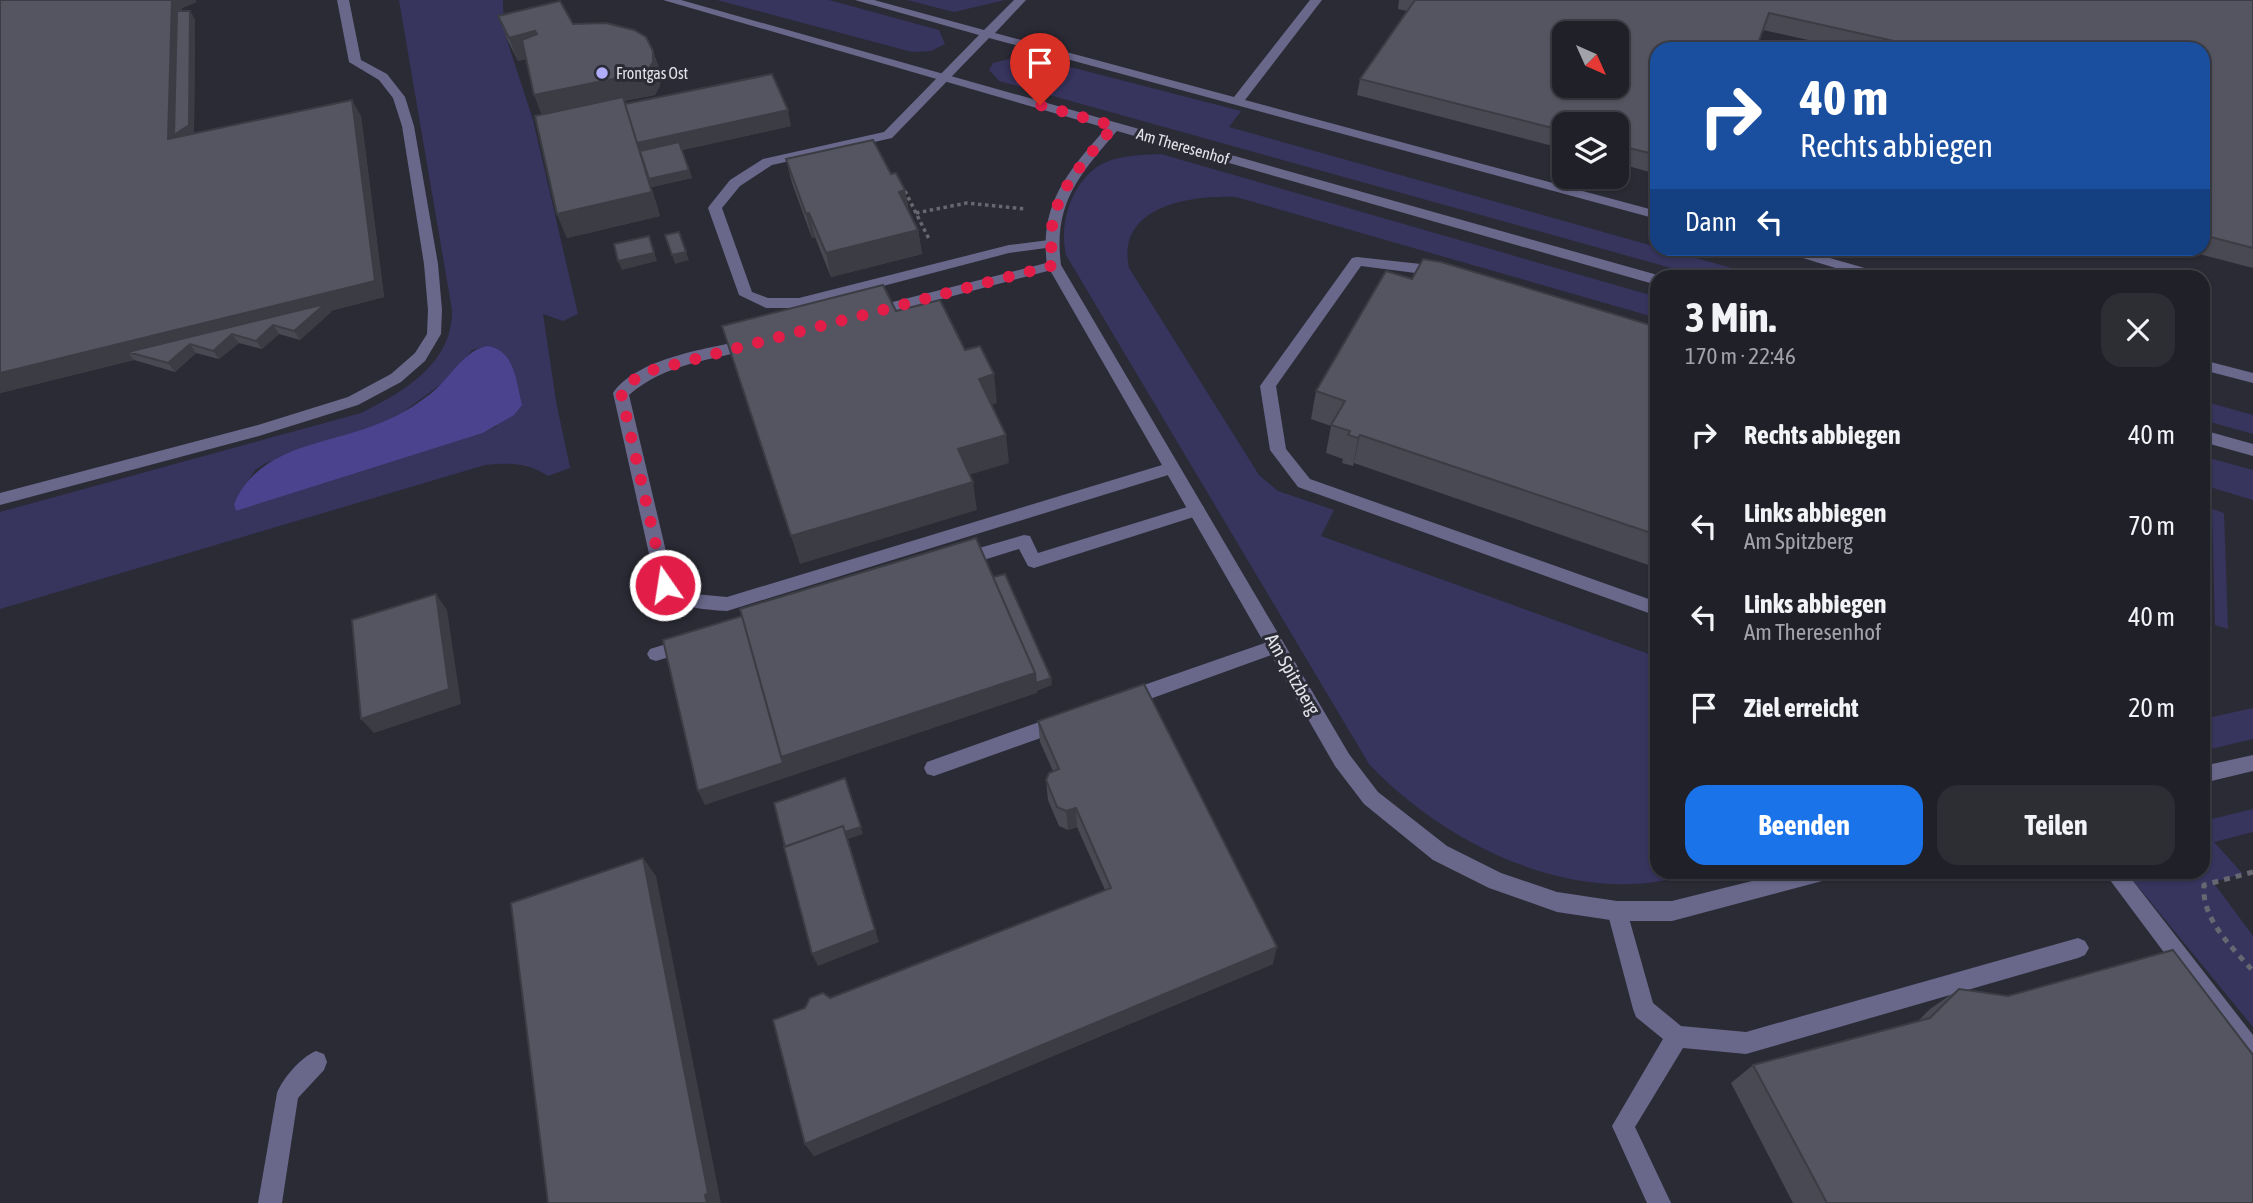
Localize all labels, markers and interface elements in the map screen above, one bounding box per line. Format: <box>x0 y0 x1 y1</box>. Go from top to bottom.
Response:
north arrow <box>1552 21 1629 98</box>
map controls <box>1552 21 1629 189</box>
pin <box>1010 33 1070 105</box>
icon: arrive <box>1021 44 1059 82</box>
place label: Frontgas Ost <box>616 64 689 83</box>
marker: Frontgas Ost <box>594 65 610 81</box>
text: 40 m <box>1800 69 1888 125</box>
icon: right <box>1685 70 1776 161</box>
button: layers <box>1552 112 1629 189</box>
street label: Am Theresenhof <box>1135 124 1232 168</box>
text: Rechts abbiegen <box>1800 127 1993 164</box>
icon: left <box>1751 203 1789 241</box>
text: Dann <box>1685 207 1737 237</box>
text: 3 Min. <box>1685 293 1776 341</box>
button: close <box>2101 293 2175 367</box>
text: 170 m · 22:46 <box>1685 343 1796 369</box>
icon: right <box>1685 416 1723 454</box>
text: Rechts abbiegen <box>1744 420 1901 450</box>
text: 40 m <box>2128 420 2175 450</box>
text: Links abbiegen <box>1744 498 1886 528</box>
icon: left <box>1685 507 1723 545</box>
text: 70 m <box>2128 511 2175 541</box>
text: Am Spitzberg <box>1744 528 1853 554</box>
position arrow <box>628 548 702 622</box>
text: Links abbiegen <box>1744 589 1886 619</box>
icon: left <box>1685 598 1723 636</box>
text: 40 m <box>2128 602 2175 632</box>
text: Am Theresenhof <box>1744 619 1881 645</box>
street label: Am Spitzberg <box>1261 629 1325 719</box>
icon: arrive <box>1685 689 1723 727</box>
text: Ziel erreicht <box>1744 693 1859 723</box>
text: 20 m <box>2128 693 2175 723</box>
button: Beenden <box>1685 785 1923 865</box>
button: Teilen <box>1937 785 2175 865</box>

